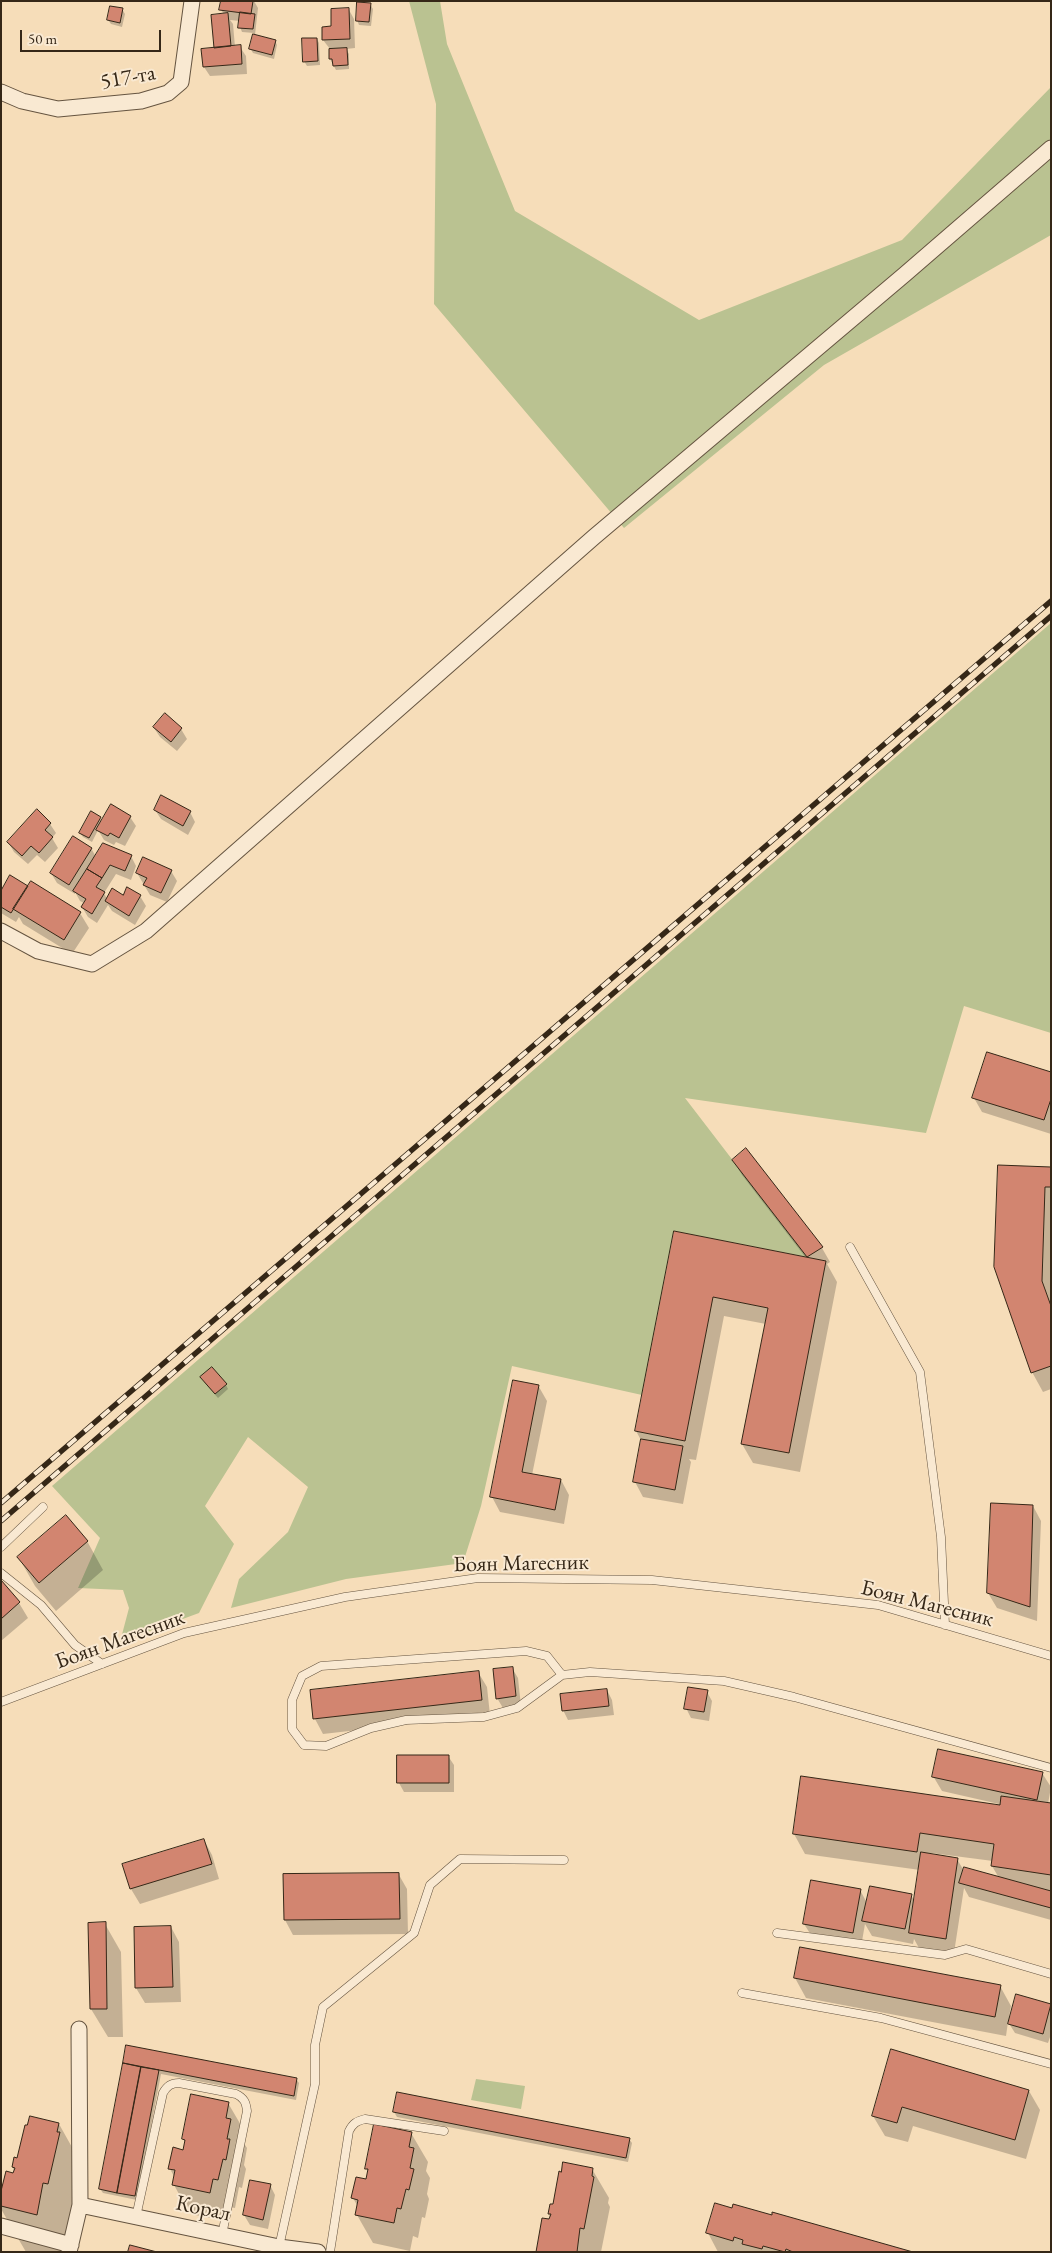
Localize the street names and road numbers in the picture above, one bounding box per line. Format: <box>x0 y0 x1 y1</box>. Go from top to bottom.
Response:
street label: 517-та <box>98 60 158 96</box>
street label: Боян Магесник <box>453 1550 589 1578</box>
street label: Боян Магесник <box>858 1575 996 1633</box>
street label: Боян Магесник <box>52 1604 188 1676</box>
street label: Корал <box>173 2190 233 2228</box>

